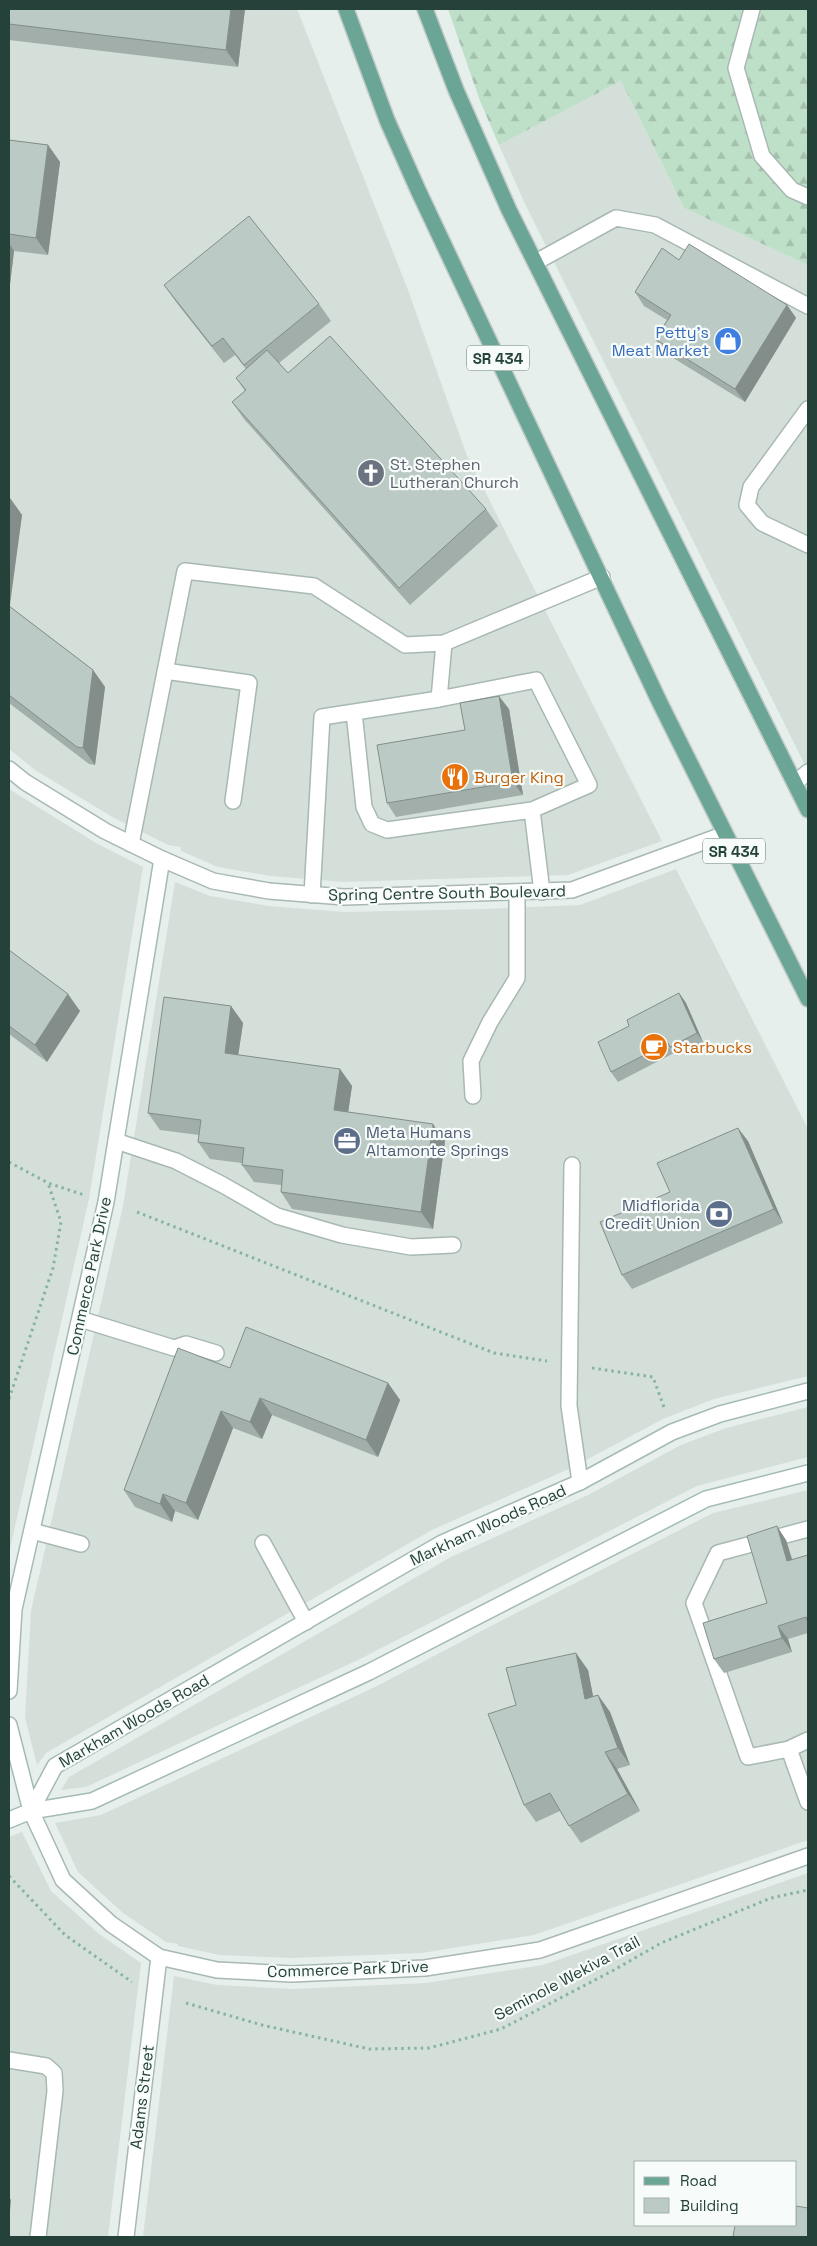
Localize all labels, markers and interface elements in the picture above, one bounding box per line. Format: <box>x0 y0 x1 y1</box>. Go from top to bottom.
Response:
place label: Petty's Meat Market <box>612 322 709 361</box>
shop icon: Petty's Meat Market <box>713 326 743 356</box>
road number: SR 434 <box>467 346 529 370</box>
place label: St. Stephen Lutheran Church <box>390 454 519 493</box>
church icon: St. Stephen Lutheran Church <box>356 458 386 488</box>
restaurant icon: Burger King <box>440 762 470 792</box>
place label: Burger King <box>474 767 564 788</box>
road number: SR 434 <box>703 838 765 864</box>
street label: Spring Centre South Boulevard <box>328 880 566 906</box>
cafe icon: Starbucks <box>639 1032 669 1062</box>
place label: Starbucks <box>673 1037 752 1058</box>
place label: Meta Humans Altamonte Springs <box>366 1122 509 1161</box>
office icon: Meta Humans Altamonte Springs <box>332 1126 362 1156</box>
street label: Commerce Park Drive <box>62 1195 116 1357</box>
place label: Midflorida Credit Union <box>605 1195 700 1234</box>
bank icon: Midflorida Credit Union <box>704 1199 734 1229</box>
street label: Markham Woods Road <box>406 1480 570 1570</box>
street label: Markham Woods Road <box>55 1669 213 1773</box>
street label: Seminole Wekiva Trail <box>491 1931 643 2025</box>
street label: Commerce Park Drive <box>267 1956 429 1982</box>
street label: Adams Street <box>125 2044 159 2150</box>
legend <box>634 2161 797 2226</box>
text: Road <box>680 2171 717 2190</box>
text: Building <box>680 2196 739 2215</box>

